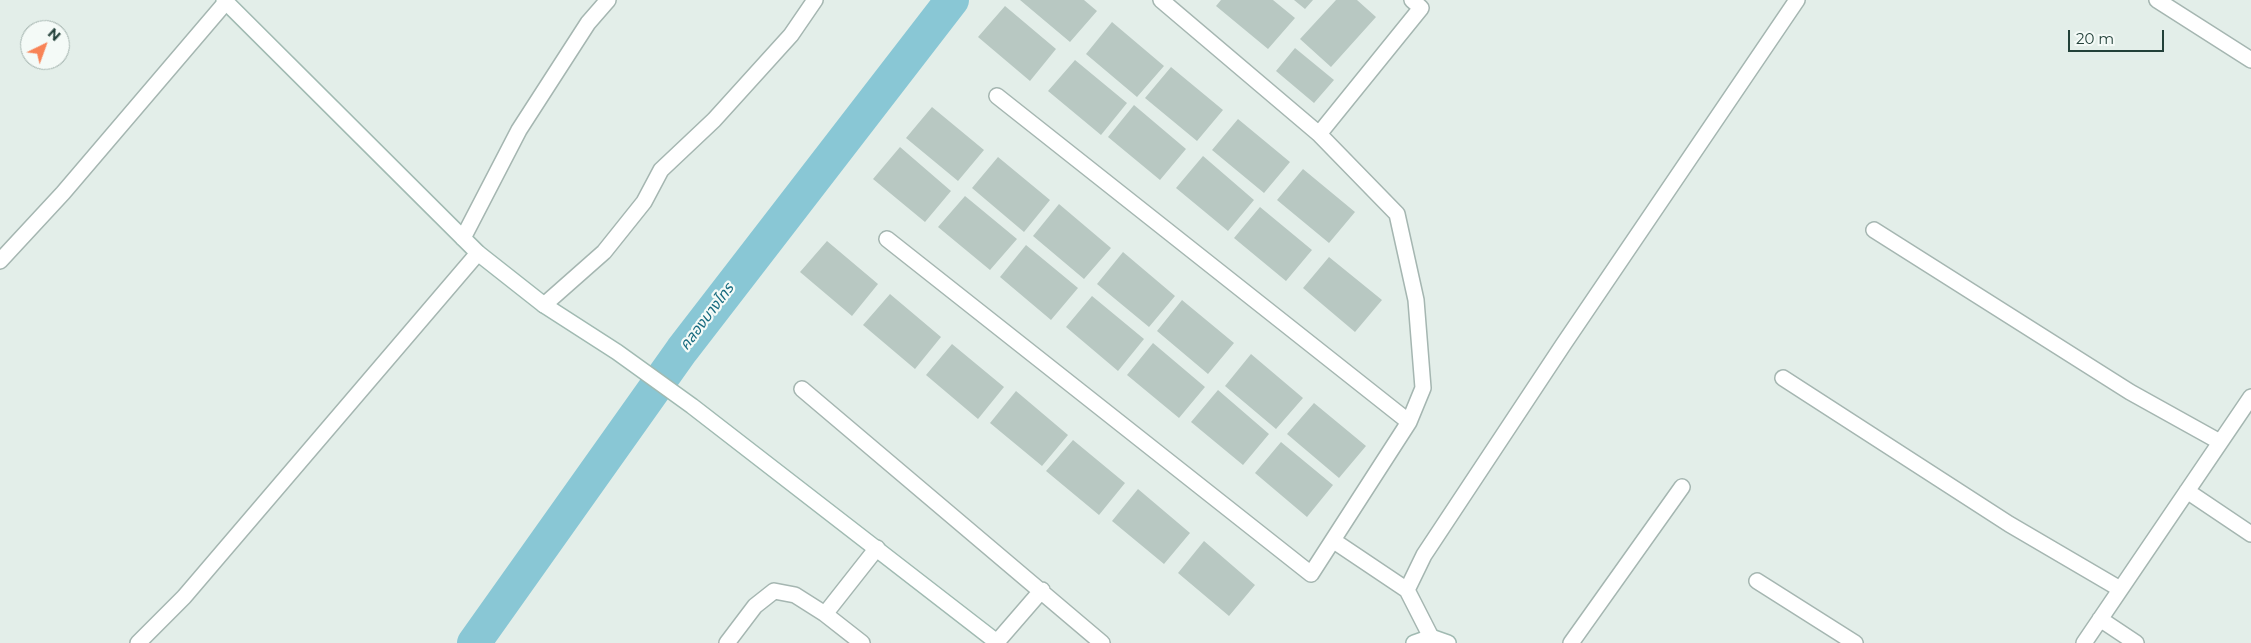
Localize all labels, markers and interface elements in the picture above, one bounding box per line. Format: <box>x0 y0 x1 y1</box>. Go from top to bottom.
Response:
north arrow <box>20 20 70 70</box>
scale bar <box>2071 20 2167 52</box>
text: N <box>44 24 65 45</box>
text: 20 m <box>2076 29 2114 48</box>
water label: คลองบางไทร <box>676 280 738 354</box>

